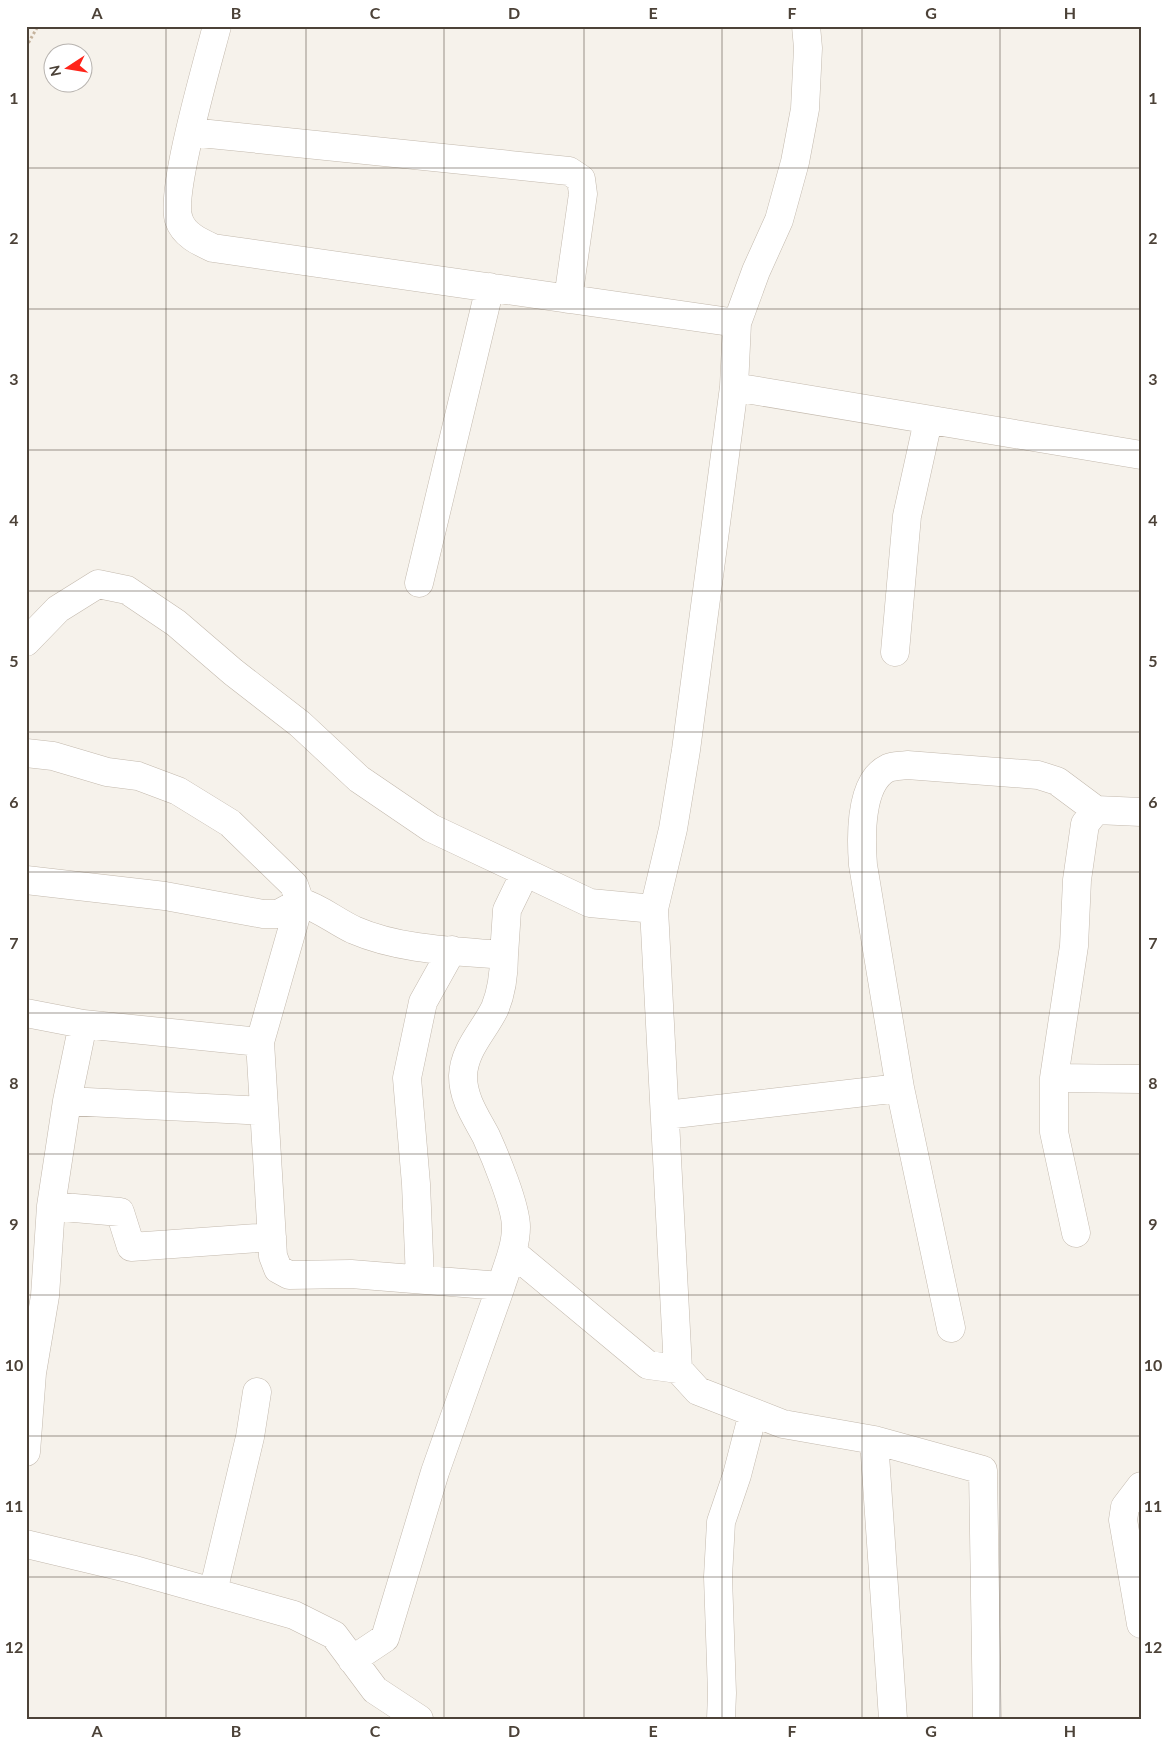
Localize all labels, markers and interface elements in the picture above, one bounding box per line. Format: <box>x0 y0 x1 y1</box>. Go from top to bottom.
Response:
text: A <box>90 3 103 22</box>
text: B <box>231 3 241 22</box>
text: C <box>370 3 381 22</box>
text: D <box>508 3 520 22</box>
text: E <box>648 3 658 22</box>
text: F <box>787 3 797 22</box>
text: G <box>925 3 937 22</box>
text: H <box>1064 3 1076 22</box>
north arrow <box>42 42 92 92</box>
text: N <box>45 64 64 78</box>
text: 1 <box>9 88 19 107</box>
text: 1 <box>1148 88 1158 107</box>
text: 2 <box>9 228 19 247</box>
text: 2 <box>1148 228 1158 247</box>
text: 3 <box>9 369 19 388</box>
text: 3 <box>1148 369 1158 388</box>
text: 4 <box>9 510 19 529</box>
text: 4 <box>1148 510 1158 529</box>
text: 5 <box>9 651 19 670</box>
text: 5 <box>1148 651 1158 670</box>
text: 6 <box>9 792 19 811</box>
text: 6 <box>1148 792 1158 811</box>
text: 7 <box>9 933 19 952</box>
text: 7 <box>1148 933 1158 952</box>
text: 8 <box>9 1073 19 1092</box>
text: 8 <box>1148 1073 1158 1092</box>
text: 9 <box>9 1214 19 1233</box>
text: 9 <box>1148 1214 1158 1233</box>
text: 10 <box>5 1355 23 1374</box>
text: 10 <box>1144 1355 1162 1374</box>
text: 11 <box>5 1496 23 1515</box>
text: 11 <box>1144 1496 1162 1515</box>
text: 12 <box>5 1637 23 1656</box>
text: 12 <box>1144 1637 1162 1656</box>
text: A <box>90 1721 103 1740</box>
text: B <box>231 1721 241 1740</box>
text: C <box>370 1721 381 1740</box>
text: D <box>508 1721 520 1740</box>
text: E <box>648 1721 658 1740</box>
text: F <box>787 1721 797 1740</box>
text: G <box>925 1721 937 1740</box>
text: H <box>1064 1721 1076 1740</box>

